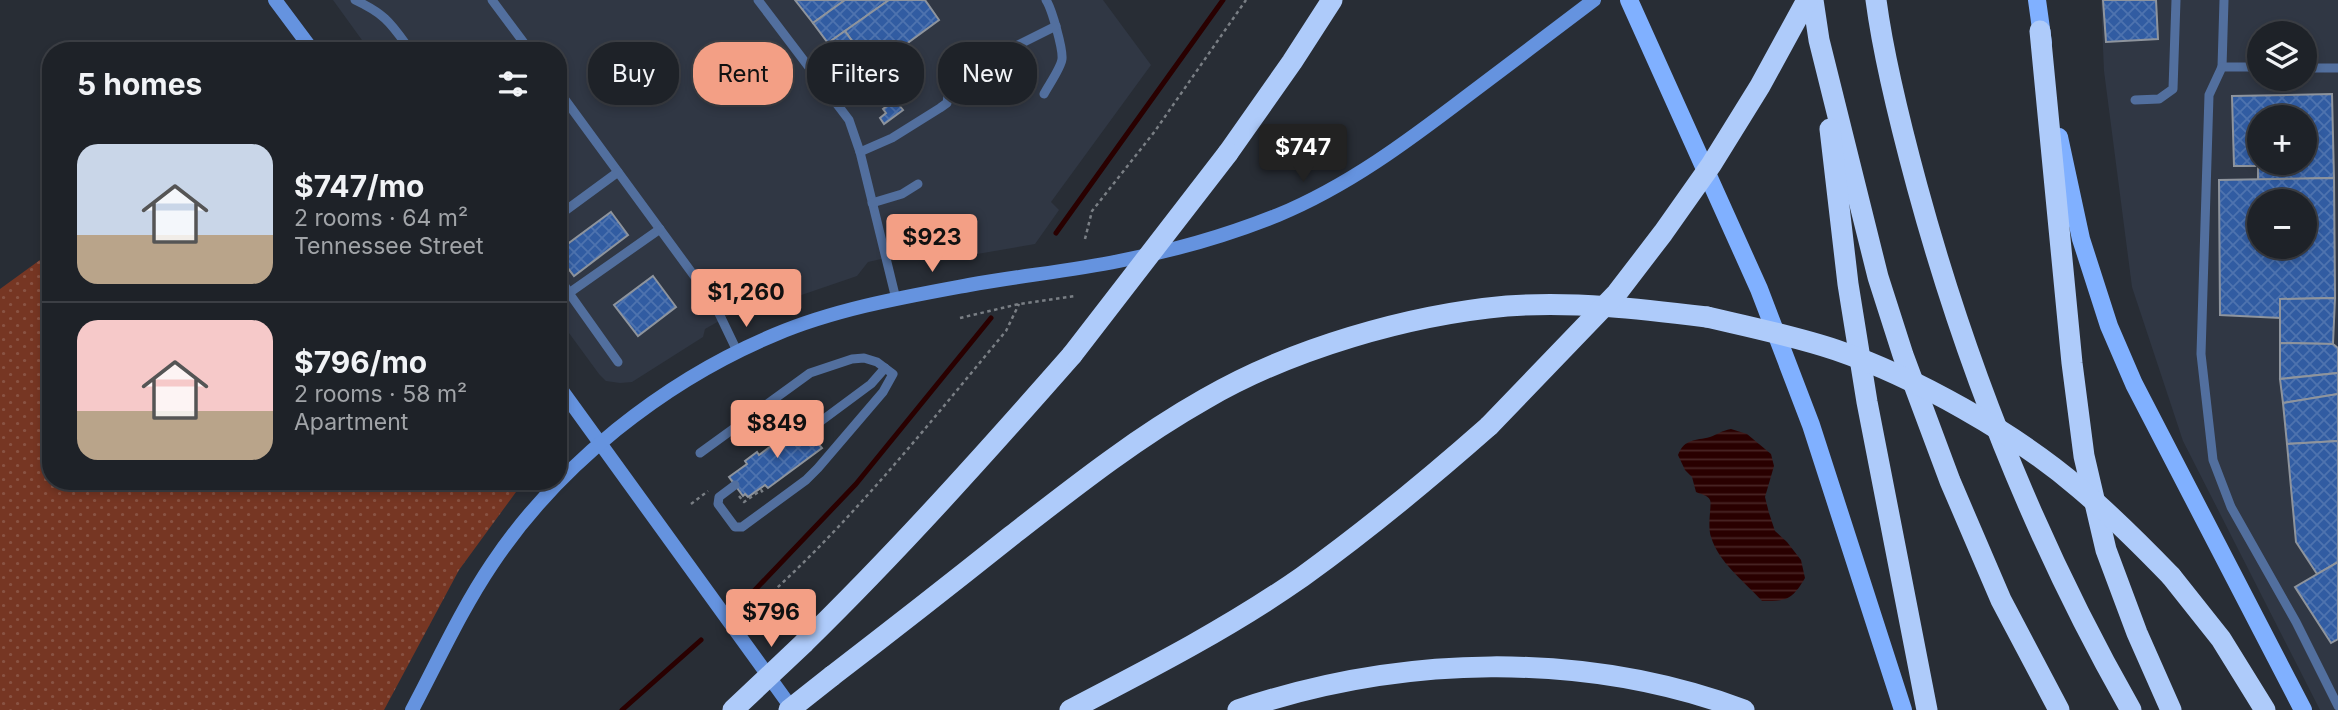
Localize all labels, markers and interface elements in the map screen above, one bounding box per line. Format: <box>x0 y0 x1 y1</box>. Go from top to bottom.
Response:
map controls <box>2247 21 2317 259</box>
button: layers <box>2247 21 2317 91</box>
chip: Buy <box>588 42 679 105</box>
chip: Rent <box>693 42 793 105</box>
chip: Filters <box>807 42 924 105</box>
chip: New <box>938 42 1037 105</box>
icon: filters <box>494 65 532 103</box>
text: 5 homes <box>77 66 202 102</box>
button: + <box>2247 105 2317 175</box>
pin: $747 <box>1262 124 1344 184</box>
text: $747 <box>1275 133 1331 161</box>
text: $747/mo <box>294 168 425 204</box>
icon: home <box>133 172 217 256</box>
button: − <box>2247 189 2317 259</box>
text: 2 rooms · 64 m² <box>294 204 468 232</box>
pin: $923 <box>891 215 973 274</box>
text: $923 <box>902 223 962 251</box>
text: Tennessee Street <box>294 232 484 260</box>
pin: $1,260 <box>689 270 803 329</box>
text: $1,260 <box>707 278 785 306</box>
text: $796/mo <box>294 344 427 380</box>
icon: home <box>133 348 217 432</box>
text: 2 rooms · 58 m² <box>294 380 467 408</box>
pin: $849 <box>736 400 818 460</box>
text: Apartment <box>294 408 408 436</box>
text: $849 <box>747 409 807 437</box>
pin: $796 <box>730 590 812 649</box>
text: $796 <box>742 598 800 626</box>

